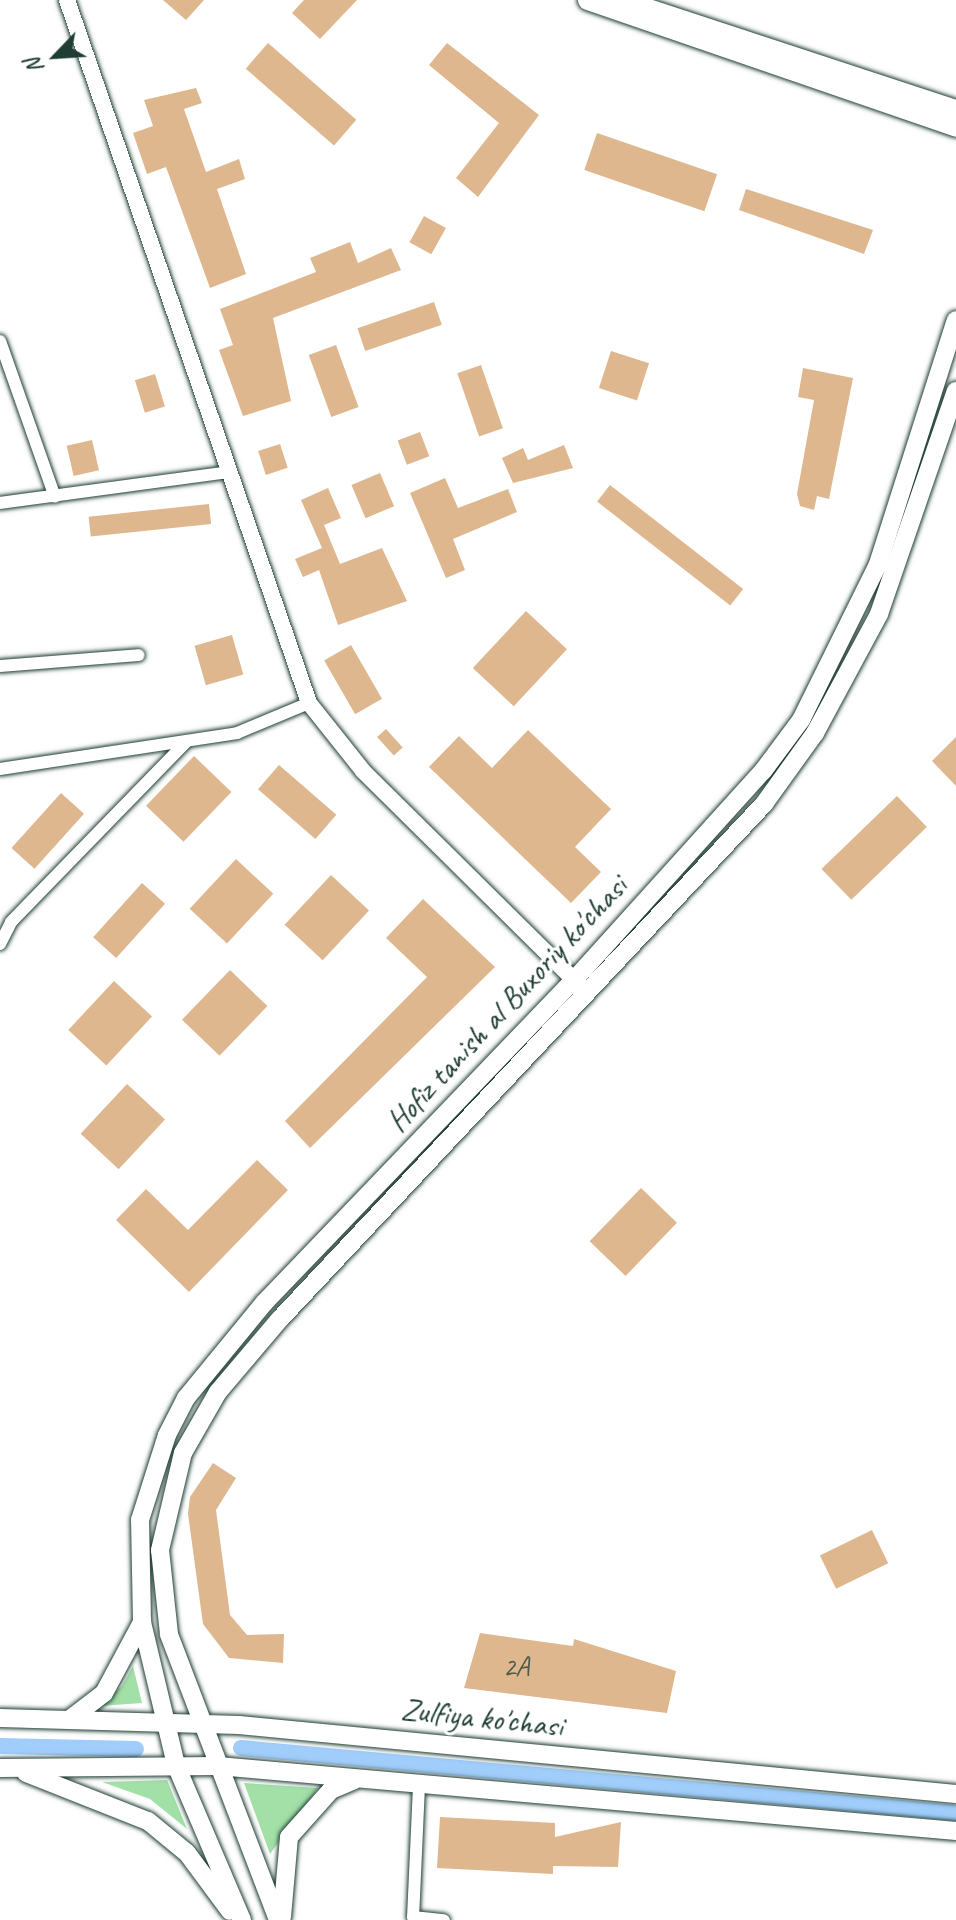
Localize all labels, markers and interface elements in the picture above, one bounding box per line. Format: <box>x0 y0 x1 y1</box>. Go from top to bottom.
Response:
north arrow <box>16 16 96 96</box>
text: N <box>19 54 50 78</box>
street label: Hofiz tanish al Buxoriy ko'chasi <box>378 867 636 1141</box>
house number: 2А <box>503 1650 529 1684</box>
street label: Zulfiya ko'chasi <box>399 1690 565 1746</box>

